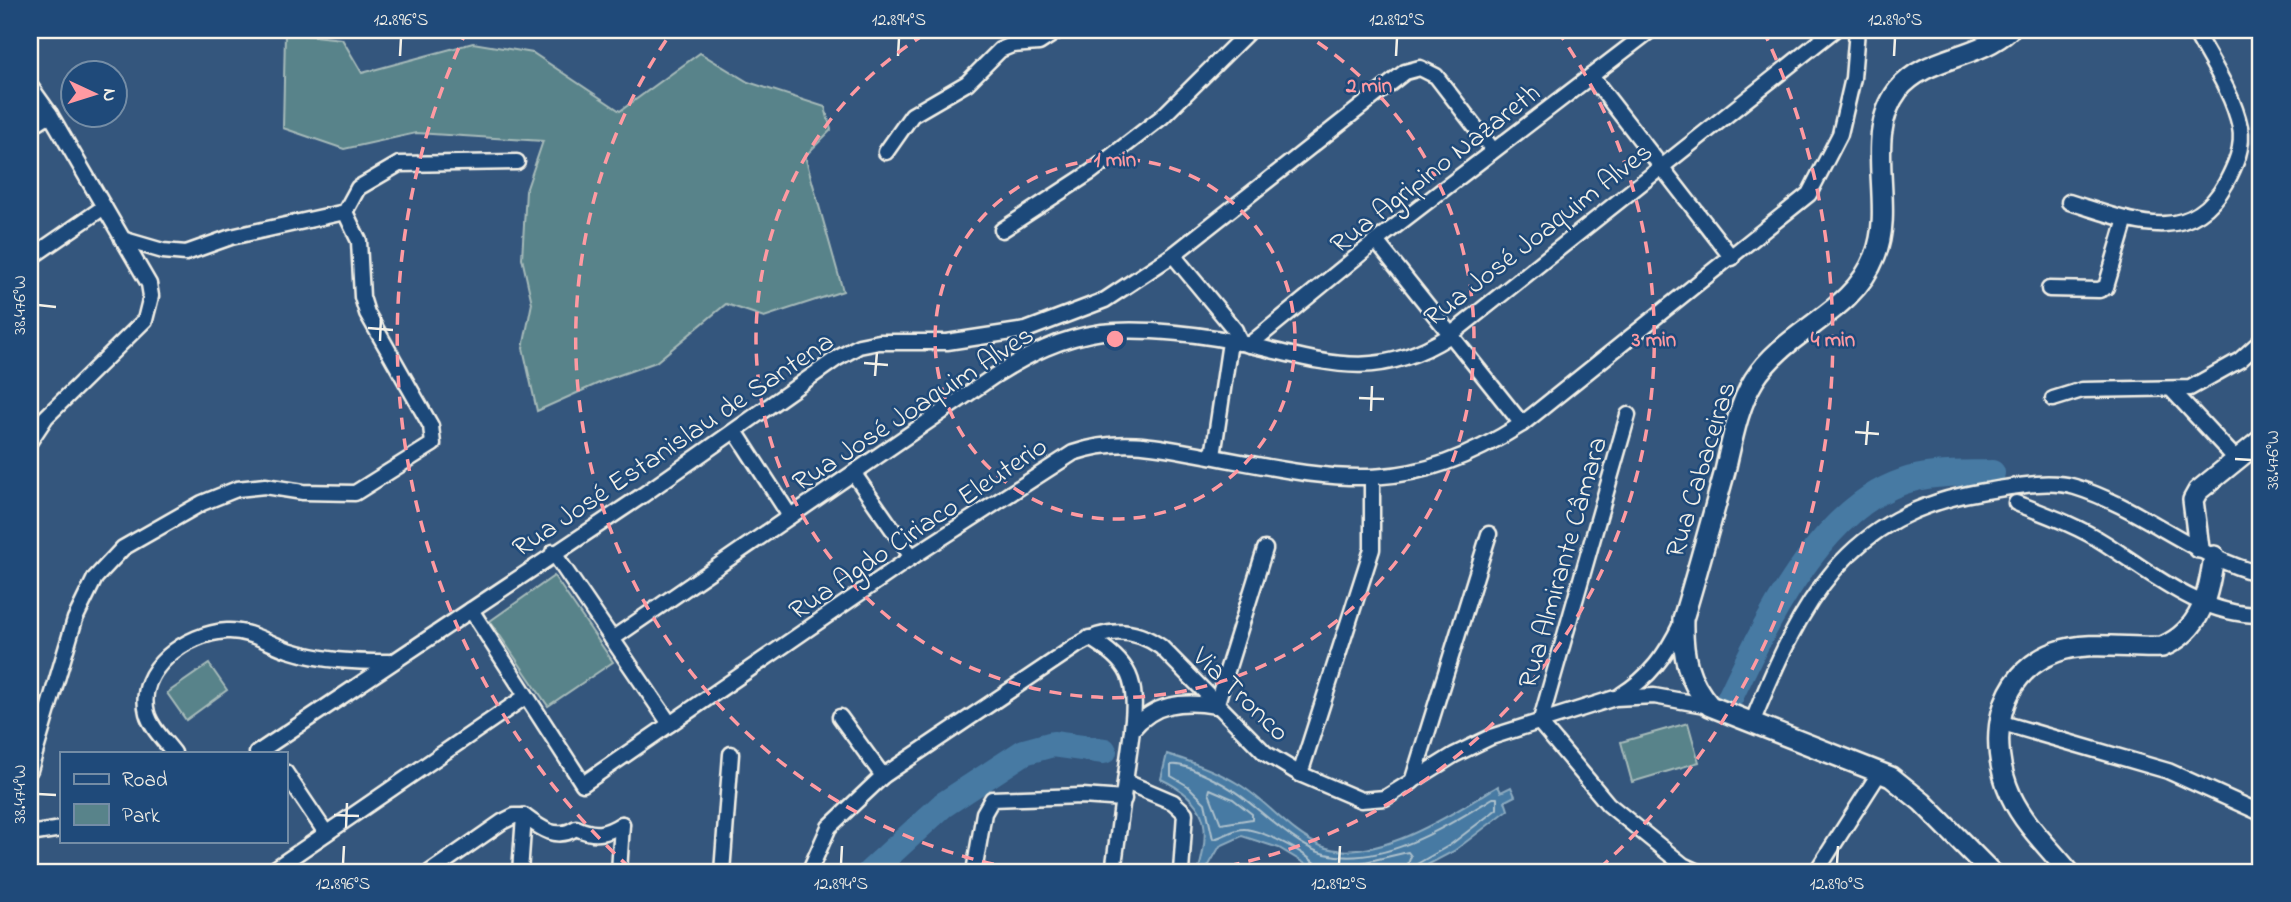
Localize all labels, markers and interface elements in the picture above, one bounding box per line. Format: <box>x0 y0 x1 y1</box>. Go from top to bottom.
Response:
text: 12.896°S <box>374 8 428 34</box>
text: 12.894°S <box>872 8 926 34</box>
text: 12.892°S <box>1369 8 1425 34</box>
text: 12.890°S <box>1868 8 1922 34</box>
north arrow <box>60 60 130 130</box>
text: 2 min <box>1345 72 1392 102</box>
street label: Rua Agripino Nazareth <box>1322 74 1550 265</box>
text: N <box>95 88 122 103</box>
street label: Rua José Joaquim Alves <box>1416 133 1662 338</box>
text: 1 min <box>1094 146 1136 176</box>
text: 38.476°W <box>8 275 34 335</box>
street label: Rua José Joaquim Alves <box>785 316 1043 504</box>
street label: Rua José Estanislau de Santena <box>505 323 843 569</box>
text: 3 min <box>1631 326 1676 356</box>
text: 4 min <box>1811 326 1855 356</box>
centre of rings <box>1103 327 1127 351</box>
street label: Rua Cabaceiras <box>1656 377 1749 563</box>
street label: Rua Agdo Ciriaco Eleuterio <box>781 428 1057 632</box>
text: 38.476°W <box>2261 430 2287 490</box>
street label: Rua Almirante Câmara <box>1509 432 1620 694</box>
street label: Via Tronco <box>1181 638 1298 753</box>
legend <box>60 752 287 842</box>
text: 38.474°W <box>8 765 34 823</box>
text: Road <box>122 766 168 796</box>
text: Park <box>122 802 161 832</box>
text: 12.896°S <box>316 872 370 898</box>
text: 12.894°S <box>814 872 868 898</box>
text: 12.892°S <box>1311 872 1367 898</box>
text: 12.890°S <box>1810 872 1864 898</box>

